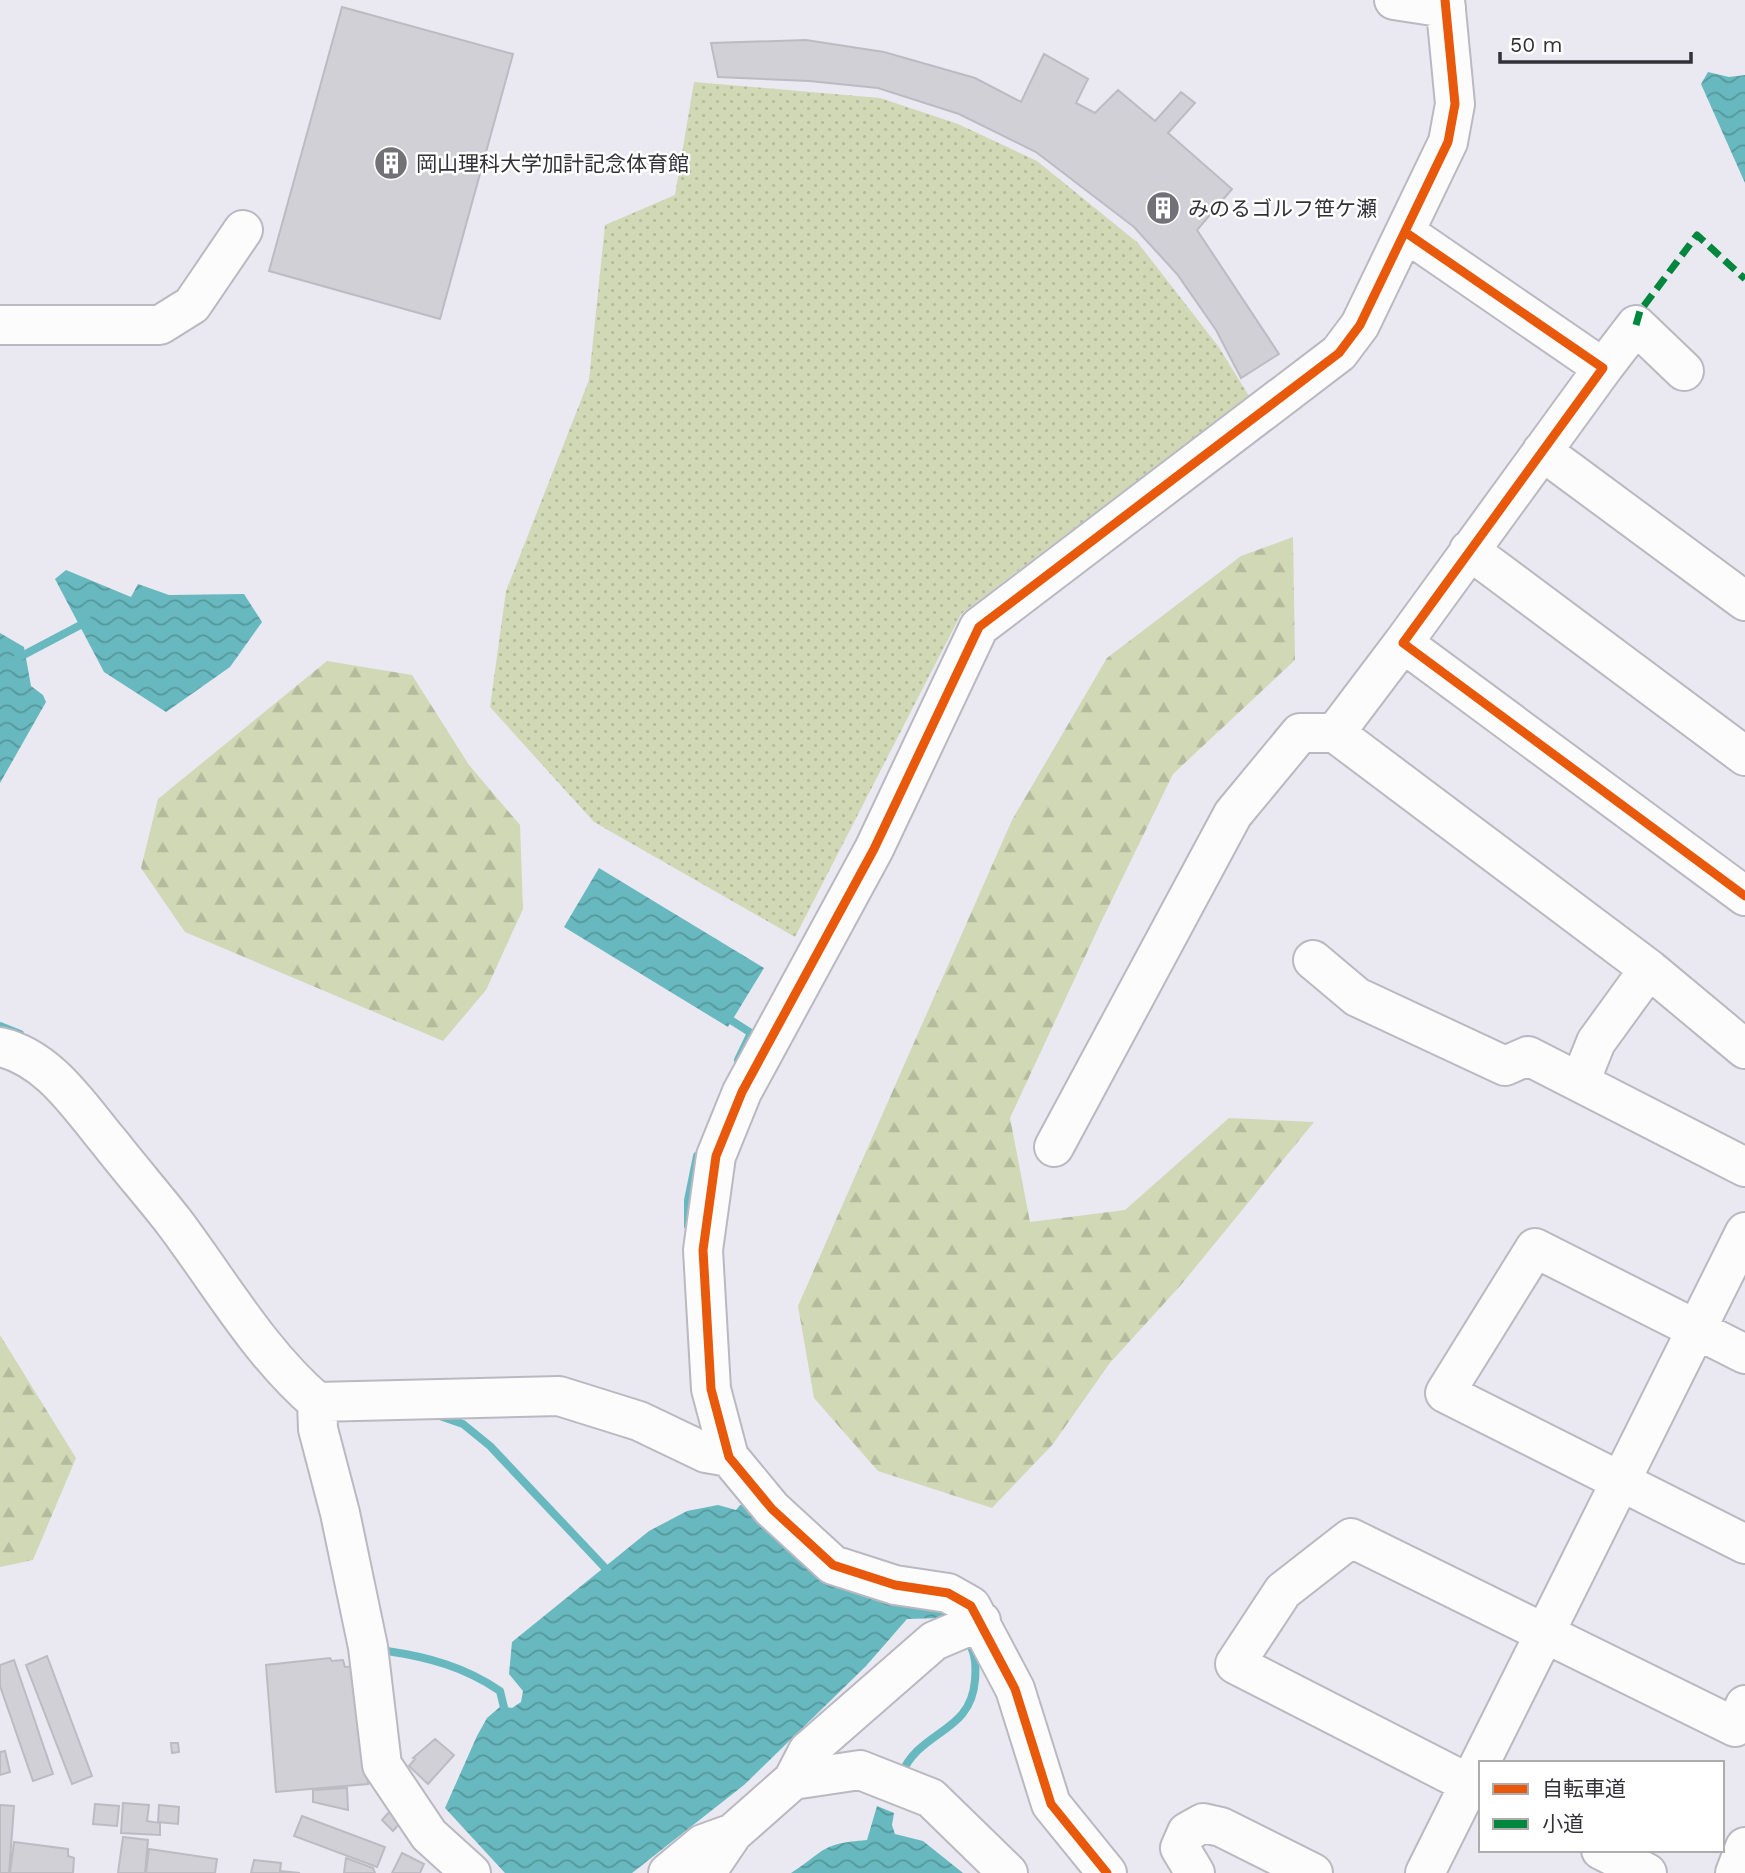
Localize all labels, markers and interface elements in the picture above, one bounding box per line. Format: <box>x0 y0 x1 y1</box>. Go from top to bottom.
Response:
scale bar <box>1500 21 1691 65</box>
text: 50 m <box>1510 32 1562 57</box>
building icon: 岡山理科大学加計記念体育館 <box>372 144 410 182</box>
place label: 岡山理科大学加計記念体育館 <box>416 151 689 176</box>
building icon: みのるゴルフ笹ケ瀬 <box>1144 189 1182 227</box>
place label: みのるゴルフ笹ケ瀬 <box>1188 196 1377 221</box>
legend <box>1479 1761 1724 1852</box>
text: 自転車道 <box>1542 1776 1626 1801</box>
text: 小道 <box>1542 1811 1584 1836</box>

